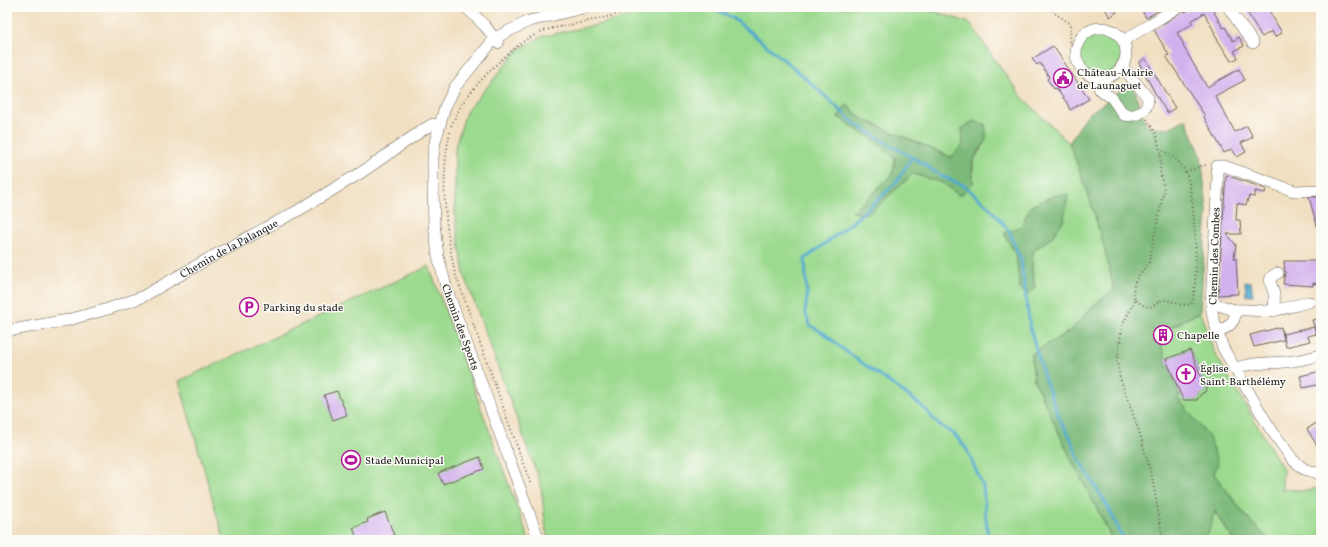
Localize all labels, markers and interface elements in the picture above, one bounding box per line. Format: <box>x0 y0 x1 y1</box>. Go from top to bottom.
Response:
place label: Château-Mairie de Launaguet <box>1077 66 1153 94</box>
public building icon: Château-Mairie de Launaguet <box>1052 67 1074 89</box>
street label: Chemin des Combes <box>1206 207 1225 305</box>
street label: Chemin de la Palanque <box>177 217 281 283</box>
street label: Chemin des Sports <box>437 282 482 373</box>
parking icon: Parking du stade <box>238 296 260 318</box>
place label: Parking du stade <box>263 301 343 316</box>
building icon: Chapelle <box>1152 324 1174 346</box>
place label: Chapelle <box>1177 329 1220 344</box>
place label: Église Saint-Barthélémy <box>1200 362 1286 390</box>
church icon: Église Saint-Barthélémy <box>1175 363 1197 385</box>
sports icon: Stade Municipal <box>340 449 362 471</box>
place label: Stade Municipal <box>365 454 443 469</box>

